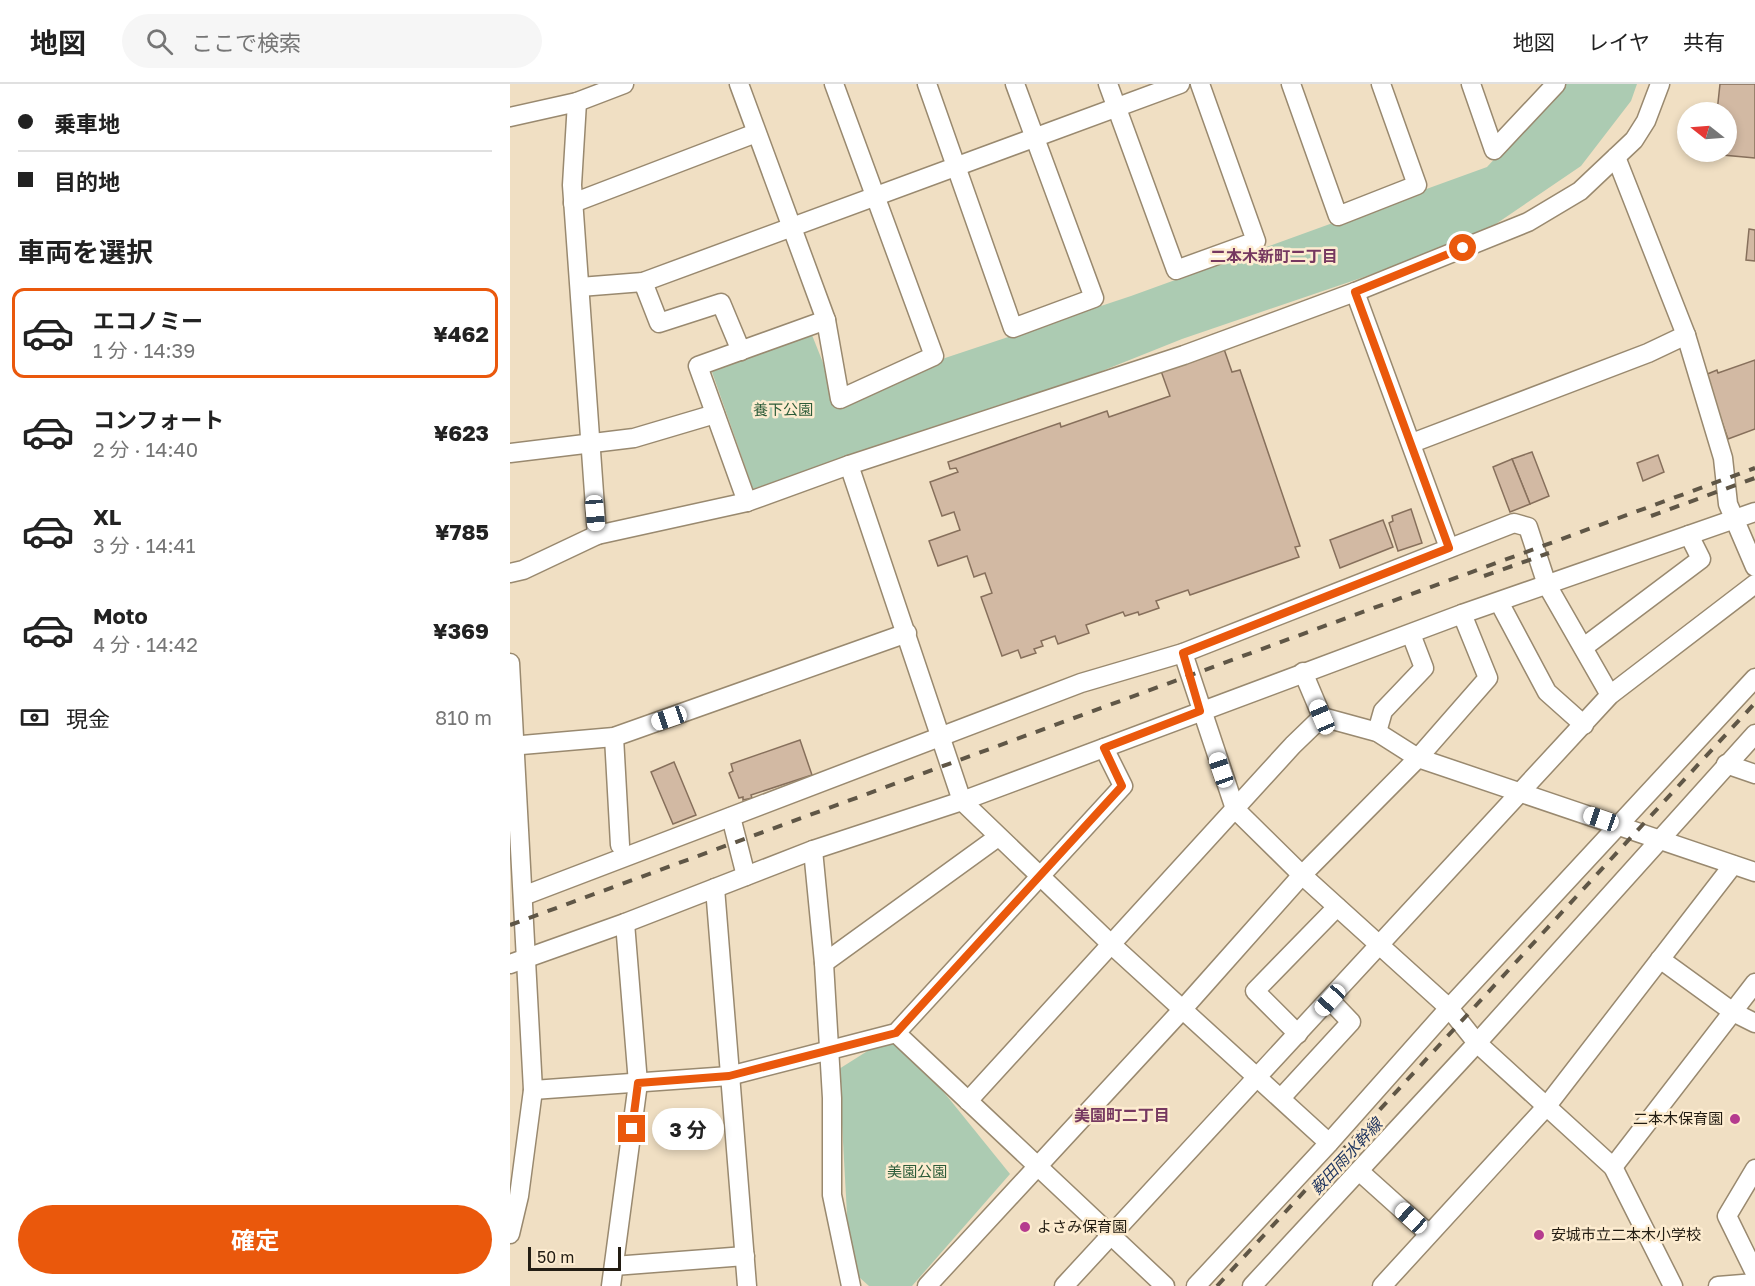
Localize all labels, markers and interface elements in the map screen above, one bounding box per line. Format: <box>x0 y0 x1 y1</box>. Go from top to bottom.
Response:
search box <box>122 14 542 68</box>
icon: search <box>143 25 176 58</box>
text: 地図 <box>30 26 86 59</box>
text: ここで検索 <box>191 29 301 56</box>
text: 地図 <box>1513 29 1555 55</box>
text: レイヤ <box>1588 29 1650 55</box>
text: 共有 <box>1683 29 1725 55</box>
north arrow <box>1677 102 1737 162</box>
map controls <box>1677 102 1737 162</box>
text: 乗車地 <box>54 110 120 137</box>
text: 目的地 <box>54 168 120 195</box>
route start <box>1449 234 1476 261</box>
text: 車両を選択 <box>18 236 153 268</box>
district label: 二本木新町二丁目 <box>1210 246 1338 266</box>
icon: car <box>21 306 75 360</box>
text: エコノミー <box>93 307 203 334</box>
text: ¥462 <box>433 320 489 347</box>
text: 1 分 · 14:39 <box>93 338 195 362</box>
park label: 養下公園 <box>753 400 813 418</box>
icon: car <box>21 405 75 459</box>
text: コンフォート <box>93 406 224 433</box>
text: ¥623 <box>434 419 489 446</box>
text: 2 分 · 14:40 <box>93 437 198 461</box>
car <box>584 494 606 532</box>
text: XL <box>93 503 121 530</box>
icon: car <box>21 504 75 558</box>
text: ¥785 <box>435 518 489 545</box>
text: 3 分 · 14:41 <box>93 533 196 557</box>
text: Moto <box>93 602 148 629</box>
icon: car <box>21 603 75 657</box>
text: ¥369 <box>433 617 489 644</box>
text: 4 分 · 14:42 <box>93 632 198 656</box>
car <box>1307 697 1337 737</box>
icon: cash <box>18 701 51 734</box>
car <box>649 704 689 732</box>
text: 現金 <box>66 705 110 732</box>
text: 810 m <box>435 705 492 729</box>
car <box>1207 750 1235 790</box>
car <box>1581 805 1621 833</box>
car <box>1311 981 1349 1019</box>
district label: 美園町二丁目 <box>1074 1105 1170 1125</box>
callout: 3 分 <box>653 1108 725 1150</box>
place label: 二本木保育園 <box>1633 1109 1723 1127</box>
marker: 二本木保育園 <box>1728 1112 1742 1126</box>
water label: 薮田雨水幹線 <box>1306 1113 1387 1198</box>
route end <box>618 1115 645 1142</box>
text: 3 分 <box>669 1117 707 1141</box>
park label: 美園公園 <box>887 1162 947 1180</box>
car <box>1392 1199 1430 1237</box>
button: 確定 <box>18 1205 492 1274</box>
place label: よさみ保育園 <box>1037 1217 1127 1235</box>
marker: よさみ保育園 <box>1018 1220 1032 1234</box>
place label: 安城市立二本木小学校 <box>1551 1225 1701 1243</box>
marker: 安城市立二本木小学校 <box>1532 1228 1546 1242</box>
scale bar <box>528 1244 621 1272</box>
text: 50 m <box>537 1247 574 1267</box>

